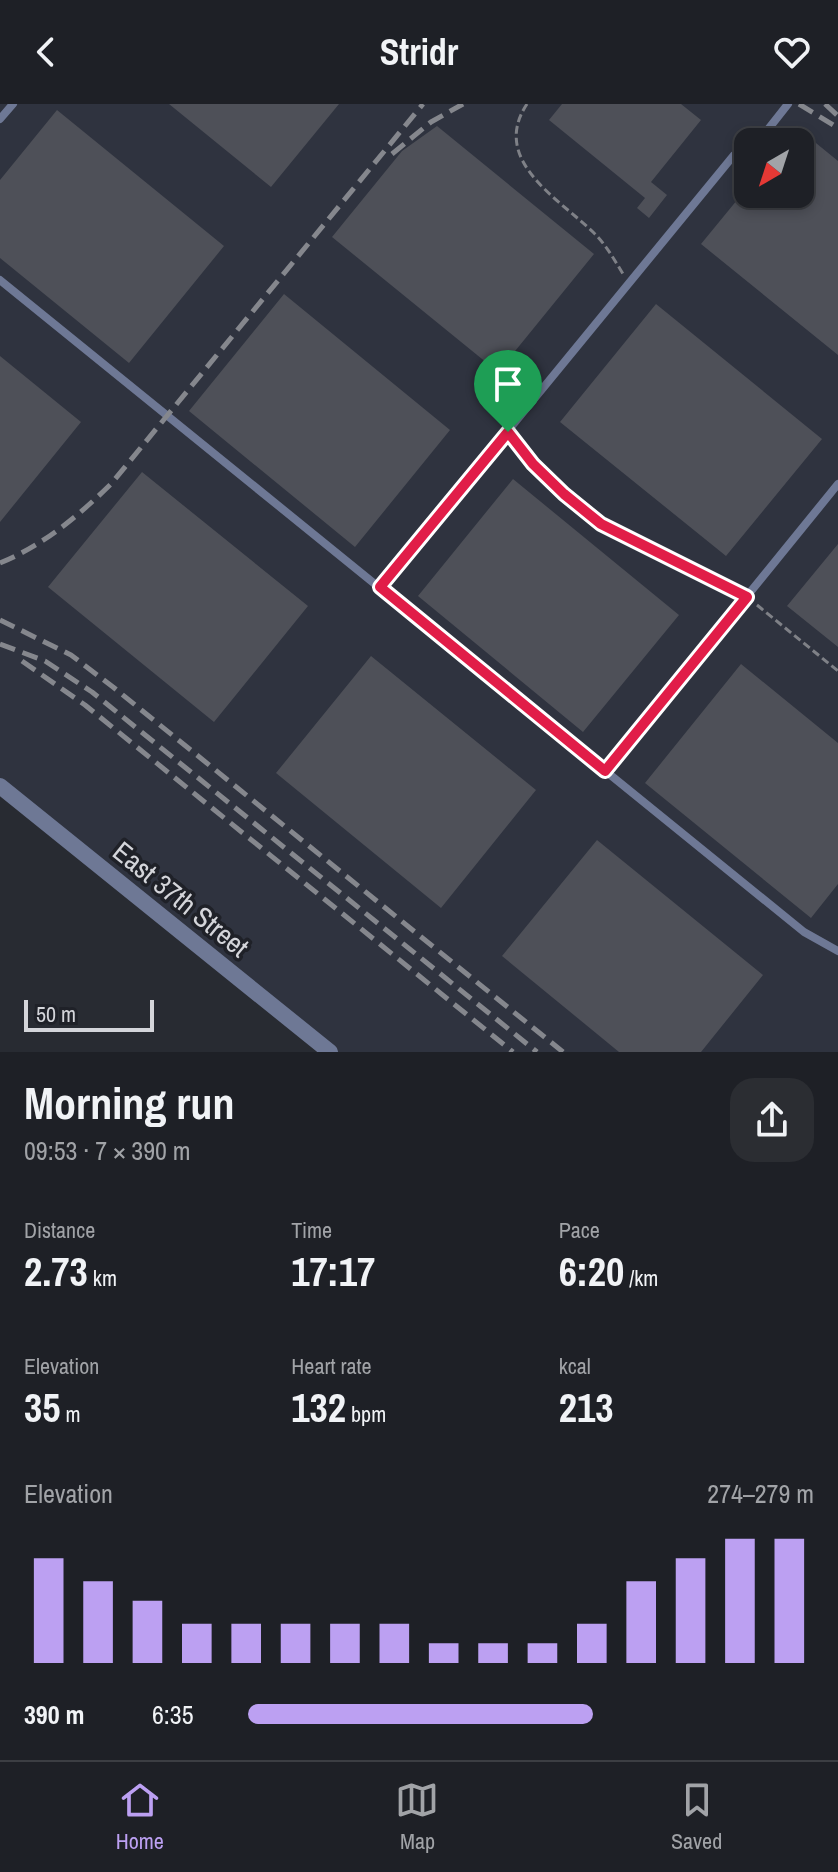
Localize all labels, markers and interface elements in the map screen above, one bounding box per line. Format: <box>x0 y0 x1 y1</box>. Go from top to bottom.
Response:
text: Stridr <box>380 28 458 76</box>
icon: back <box>24 30 68 74</box>
icon: heart <box>770 30 814 74</box>
north arrow <box>734 128 814 208</box>
map controls <box>734 128 814 208</box>
pin <box>474 350 542 432</box>
icon: arrive <box>486 362 530 406</box>
street label: East 37th Street <box>105 832 257 966</box>
scale bar <box>24 996 154 1032</box>
text: 50 m <box>36 999 76 1029</box>
text: Morning run <box>24 1073 234 1133</box>
button: share <box>730 1078 814 1162</box>
text: 09:53 · 7 × 390 m <box>24 1133 191 1168</box>
text: Distance <box>24 1215 95 1245</box>
text: Time <box>291 1215 332 1245</box>
text: Pace <box>559 1215 600 1245</box>
text: 2.73 <box>24 1245 88 1298</box>
text: 17:17 <box>291 1245 375 1298</box>
text: 6:20 <box>559 1245 624 1298</box>
text: km <box>88 1263 117 1293</box>
text: /km <box>624 1263 658 1293</box>
text: Elevation <box>24 1351 99 1381</box>
text: Heart rate <box>291 1351 372 1381</box>
text: kcal <box>559 1351 591 1381</box>
text: 35 <box>24 1381 60 1434</box>
text: 132 <box>291 1381 346 1434</box>
text: 213 <box>559 1381 613 1434</box>
text: m <box>60 1399 81 1429</box>
text: bpm <box>346 1399 386 1429</box>
text: Elevation <box>24 1476 113 1511</box>
text: 274–279 m <box>707 1476 814 1511</box>
text: 390 m <box>24 1697 84 1732</box>
text: 6:35 <box>152 1697 194 1732</box>
tab: Home <box>116 1778 164 1856</box>
tab: Map <box>395 1778 439 1856</box>
tab: Saved <box>671 1778 722 1856</box>

